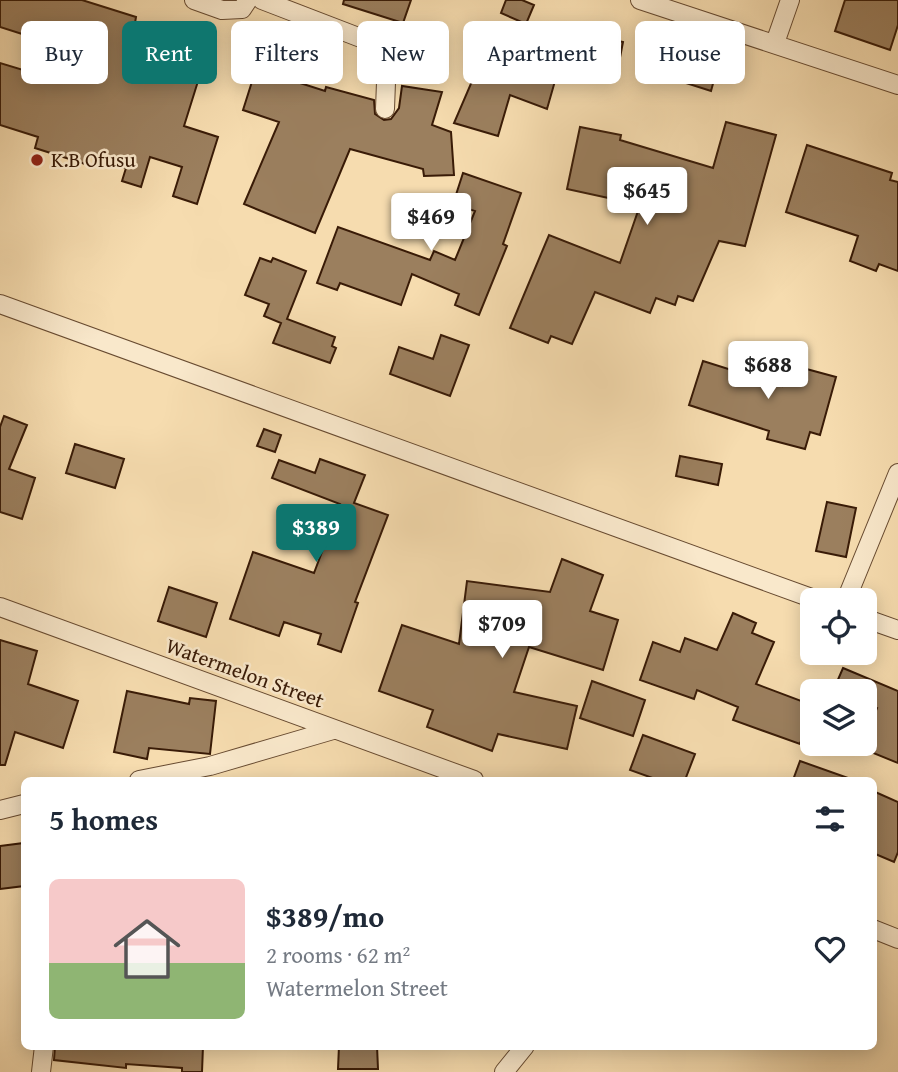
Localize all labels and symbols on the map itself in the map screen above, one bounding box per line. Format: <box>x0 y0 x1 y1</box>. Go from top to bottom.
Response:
place label: K.B Ofusu <box>51 144 136 175</box>
marker: K.B Ofusu <box>29 152 45 168</box>
pin: $645 <box>606 168 688 227</box>
pin: $469 <box>390 194 472 253</box>
pin: $688 <box>727 342 809 401</box>
pin: $389 <box>275 504 357 564</box>
pin: $709 <box>461 600 543 660</box>
street label: Watermelon Street <box>162 630 329 716</box>

